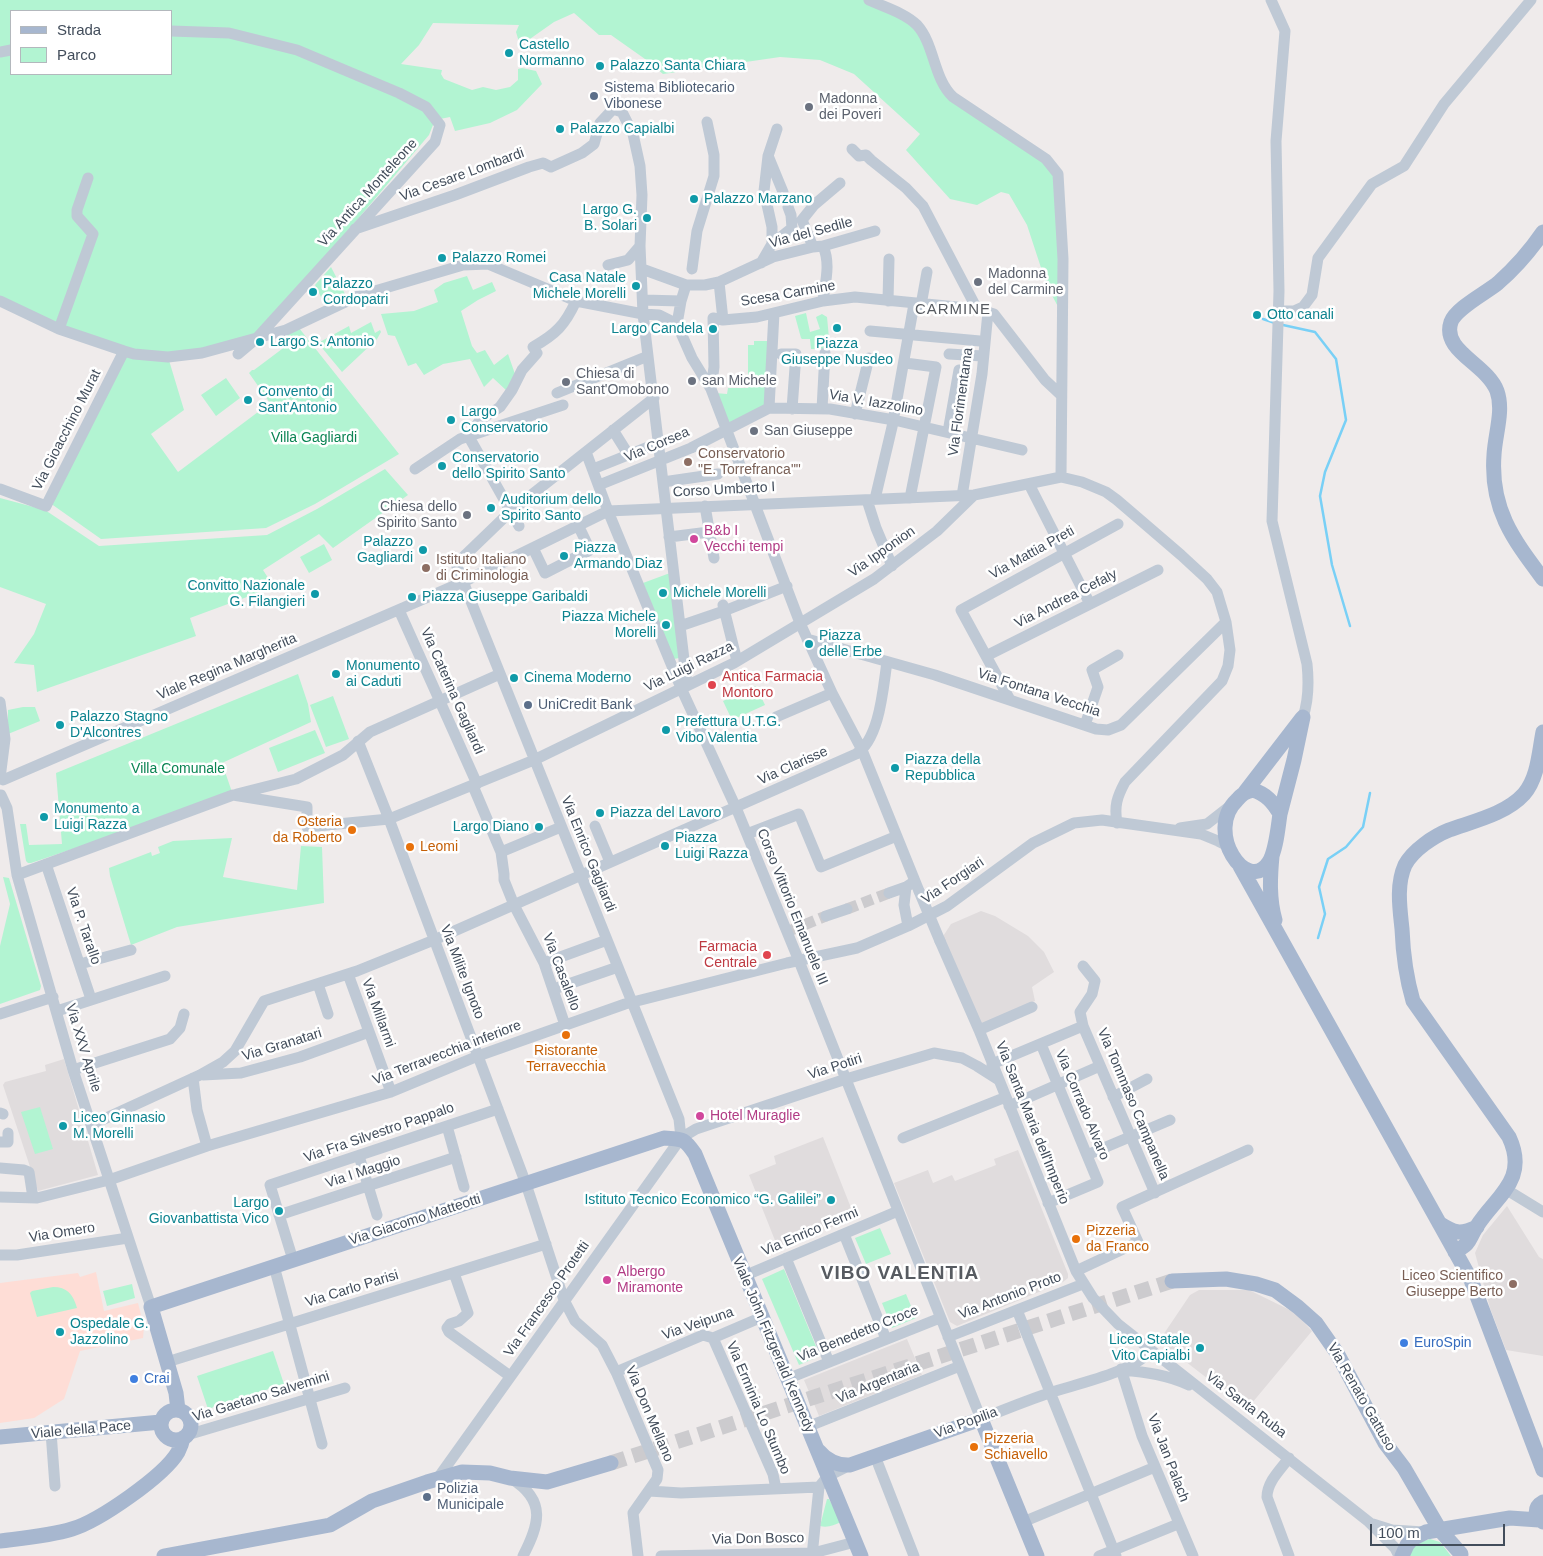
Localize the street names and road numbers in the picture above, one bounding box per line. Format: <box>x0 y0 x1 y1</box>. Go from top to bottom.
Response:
street label: Via Antica Monteleone <box>315 135 421 251</box>
street label: Via Cesare Lombardi <box>397 145 527 205</box>
street label: Via del Sedile <box>768 214 854 252</box>
street label: Scesa Carmine <box>739 277 837 311</box>
street label: Via Florimentama <box>945 347 977 457</box>
street label: Via Gioacchino Murat <box>29 367 105 493</box>
street label: Via V. Iazzolino <box>828 386 924 420</box>
street label: Via Corsea <box>622 424 692 466</box>
street label: Corso Umberto I <box>672 479 776 501</box>
street label: Via Ipponion <box>845 523 919 581</box>
street label: Via Mattia Preti <box>987 523 1077 583</box>
street label: Via Andrea Cefaly <box>1012 566 1120 632</box>
street label: Via Caterina Gagliardi <box>417 625 487 757</box>
street label: Viale Regina Margherita <box>155 630 299 704</box>
street label: Via Luigi Razza <box>642 638 736 696</box>
street label: Via Fontana Vecchia <box>975 665 1103 721</box>
street label: Via Clarisse <box>756 743 830 789</box>
street label: Via Enrico Gagliardi <box>557 794 619 914</box>
street label: Corso Vittorio Emanuele III <box>753 826 831 988</box>
street label: Via Forgiari <box>919 854 987 908</box>
street label: Via P. Tarallo <box>62 885 104 967</box>
street label: Via Milite Ignoto <box>436 923 488 1021</box>
street label: Via Casalello <box>539 931 583 1013</box>
street label: Via Millarmi <box>358 976 398 1050</box>
street label: Via XXV Aprile <box>62 1002 104 1094</box>
street label: Via Terravecchia inferiore <box>370 1017 524 1089</box>
street label: Via Granatari <box>240 1025 324 1065</box>
street label: Via Tommaso Campanella <box>1093 1026 1173 1182</box>
street label: Via Santa Maria dell'Imperio <box>992 1039 1072 1207</box>
street label: Via Corrado Alvaro <box>1051 1047 1113 1163</box>
street label: Via Potiri <box>806 1050 864 1084</box>
street label: Via Fra Silvestro Pappalo <box>302 1099 456 1167</box>
street label: Via I Maggio <box>324 1152 402 1192</box>
street label: Via Giacomo Matteotti <box>347 1191 483 1249</box>
street label: Via Enrico Fermi <box>759 1204 861 1260</box>
street label: Via Omero <box>28 1219 96 1247</box>
street label: Via Francesco Protetti <box>501 1238 593 1360</box>
street label: Viale John Fitzgerald Kennedy <box>728 1254 818 1436</box>
street label: Via Carlo Parisi <box>304 1267 400 1311</box>
street label: Via Antonio Proto <box>956 1269 1064 1323</box>
street label: Via Benedetto Croce <box>795 1302 921 1366</box>
street label: Via Veipuna <box>660 1304 736 1344</box>
street label: Via Erminia Lo Stumbo <box>722 1339 794 1477</box>
street label: Via Renato Gattuso <box>1323 1340 1399 1454</box>
street label: Via Argentaria <box>834 1359 922 1407</box>
street label: Via Don Mellano <box>621 1364 677 1464</box>
street label: Via Gaetano Salvemini <box>191 1368 331 1426</box>
street label: Via Santa Ruba <box>1202 1368 1290 1442</box>
street label: Via Popilia <box>932 1404 1000 1442</box>
street label: Via Jan Palach <box>1143 1412 1193 1504</box>
street label: Viale della Pace <box>30 1417 132 1443</box>
street label: Via Don Bosco <box>712 1530 804 1548</box>

